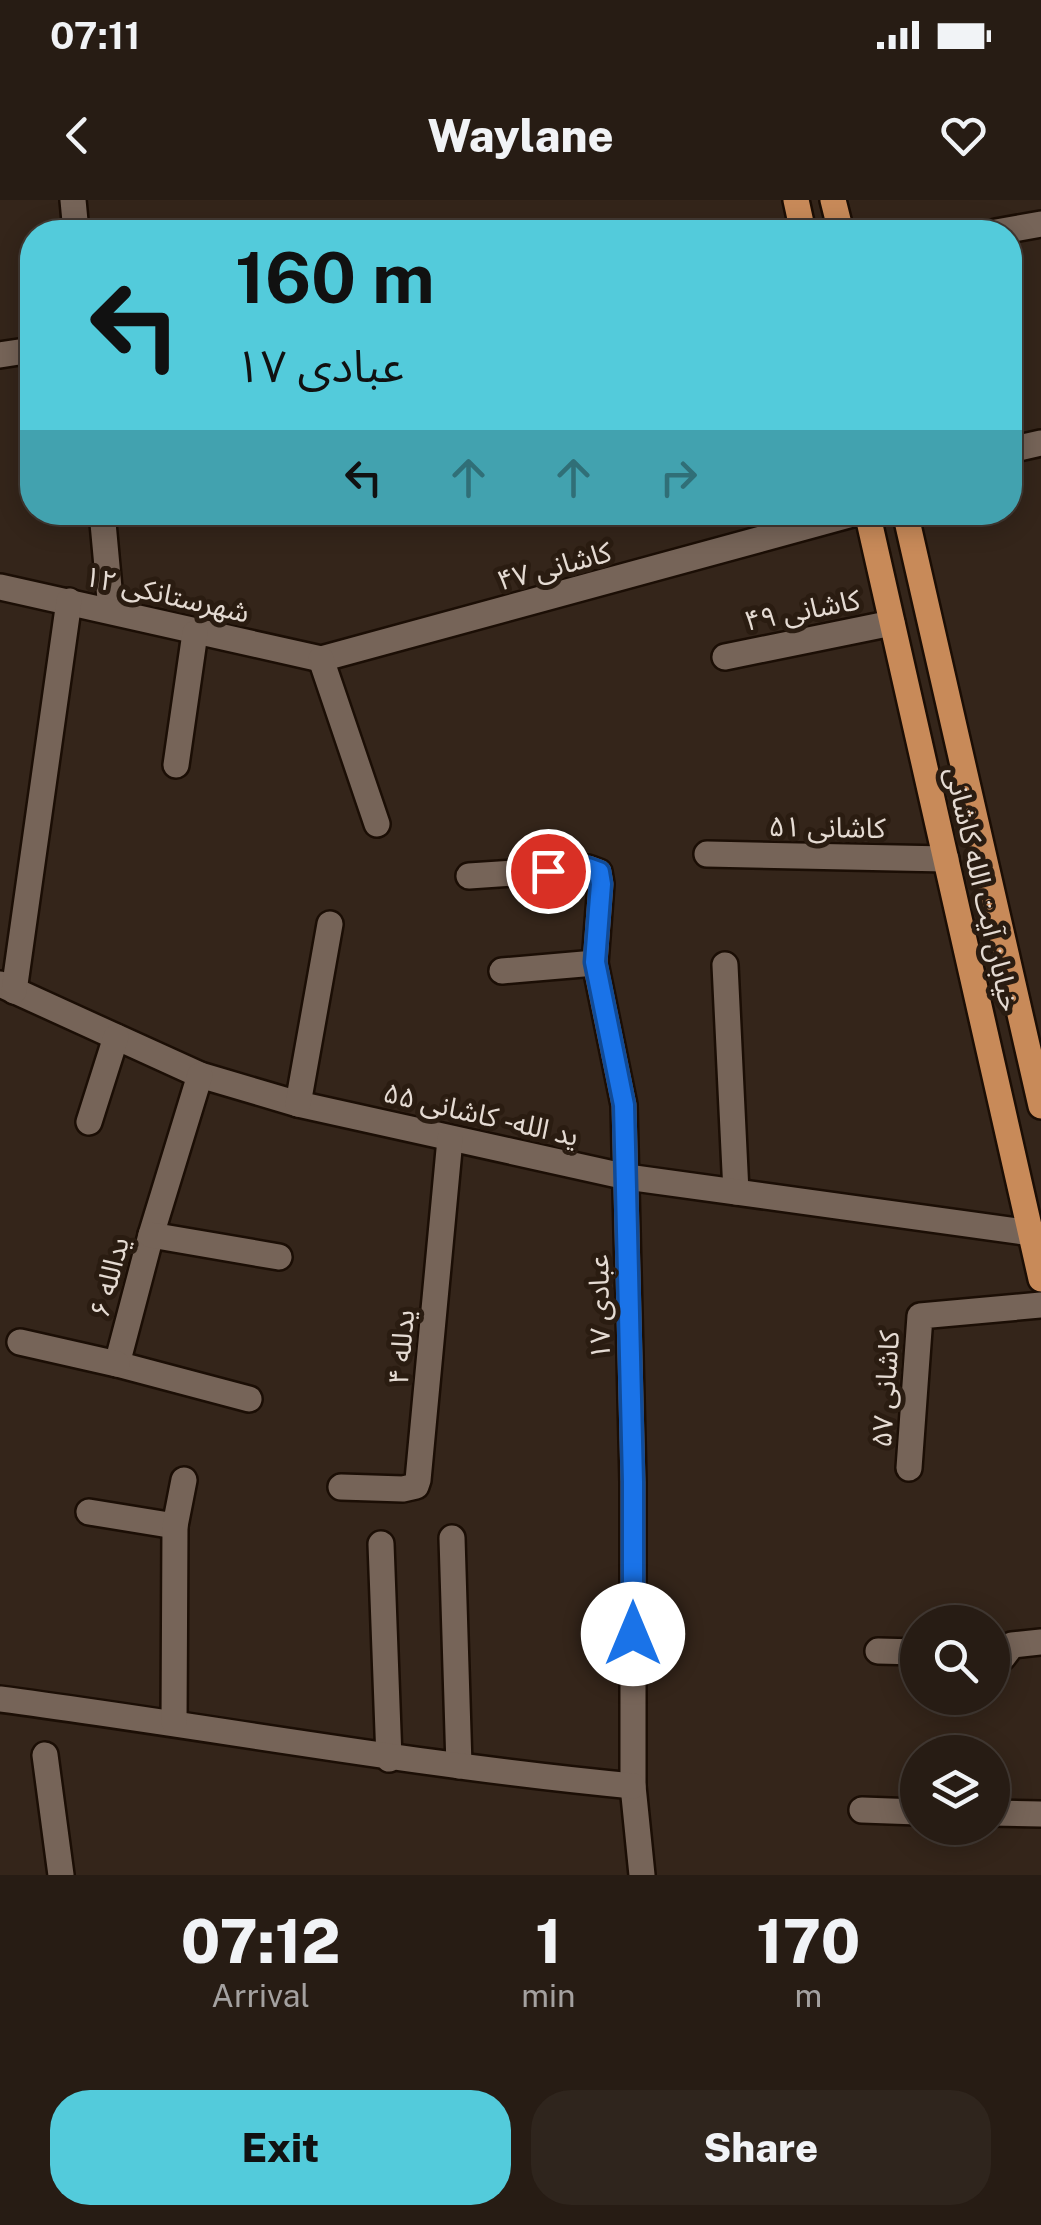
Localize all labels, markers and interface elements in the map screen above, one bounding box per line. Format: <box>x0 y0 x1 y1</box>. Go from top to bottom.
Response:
text: 07:11 <box>50 13 140 58</box>
icon: back <box>50 108 105 163</box>
icon: heart <box>936 108 991 163</box>
text: Waylane <box>427 109 614 162</box>
text: 160 m <box>235 236 435 319</box>
icon: left <box>70 260 200 390</box>
text: عبادی ۱۷ <box>235 339 404 392</box>
icon: left <box>336 450 391 505</box>
icon: ahead <box>441 450 496 505</box>
icon: ahead <box>546 450 601 505</box>
icon: right <box>651 450 706 505</box>
street label: کاشانی ۴۷ <box>493 534 615 598</box>
street label: شهرستانکی ۱۲ <box>81 559 253 629</box>
street label: کاشانی ۴۹ <box>741 582 863 638</box>
street label: خیابان آیت الله کاشانی <box>938 763 1028 1015</box>
street label: کاشانی ۵۱ <box>768 809 886 845</box>
pin <box>506 829 591 914</box>
icon: arrive <box>521 844 576 899</box>
street label: ید الله - کاشانی ۵۵ <box>380 1075 582 1153</box>
street label: یدالله ۶ <box>82 1233 135 1321</box>
street label: عبادی ۱۷ <box>581 1254 616 1360</box>
street label: یدلله ۴ <box>381 1308 420 1386</box>
street label: کاشانی ۵۷ <box>864 1329 906 1448</box>
position arrow <box>581 1582 685 1686</box>
map controls <box>900 1605 1010 1845</box>
button: search <box>900 1605 1010 1715</box>
button: layers <box>900 1735 1010 1845</box>
text: 07:12 <box>181 1906 341 1977</box>
text: 1 <box>535 1906 562 1977</box>
text: 170 <box>756 1906 860 1977</box>
text: Arrival <box>211 1977 310 2014</box>
text: min <box>521 1977 576 2014</box>
text: m <box>794 1977 822 2014</box>
button: Exit <box>50 2090 511 2205</box>
button: Share <box>531 2090 991 2205</box>

